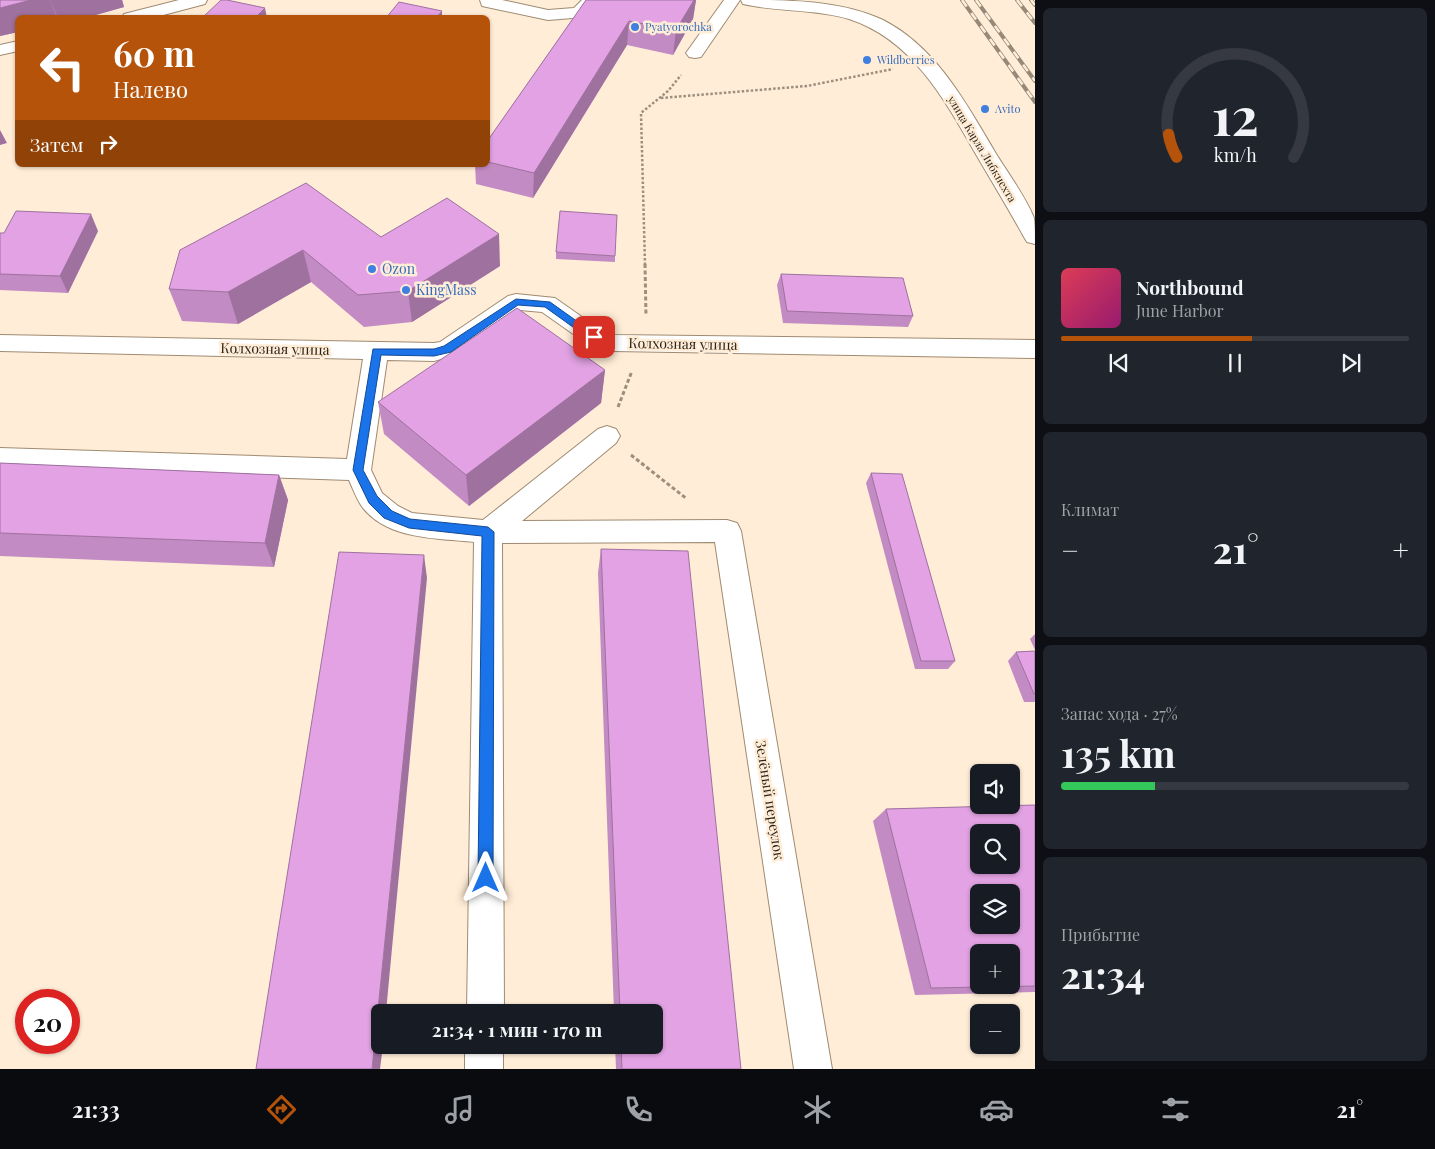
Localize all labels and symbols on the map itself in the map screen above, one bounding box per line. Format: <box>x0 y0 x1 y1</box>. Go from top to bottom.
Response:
place label: Pyatyorochka <box>645 19 712 34</box>
marker: Pyatyorochka <box>629 21 641 33</box>
place label: Wildberries <box>876 52 935 67</box>
marker: Wildberries <box>861 54 873 66</box>
street label: улица Карла Либкнехта <box>944 92 1020 205</box>
place label: Avito <box>994 101 1020 116</box>
marker: Avito <box>979 103 991 115</box>
place label: Ozon <box>382 259 416 278</box>
marker: Ozon <box>366 263 378 275</box>
place label: KingMass <box>416 280 477 299</box>
marker: KingMass <box>400 284 412 296</box>
pin <box>573 316 615 358</box>
street label: Колхозная улица <box>628 333 738 354</box>
street label: Колхозная улица <box>220 338 330 359</box>
street label: Зелёный переулок <box>752 739 789 861</box>
position arrow <box>459 851 511 903</box>
speed limit sign: 20 <box>15 989 80 1054</box>

